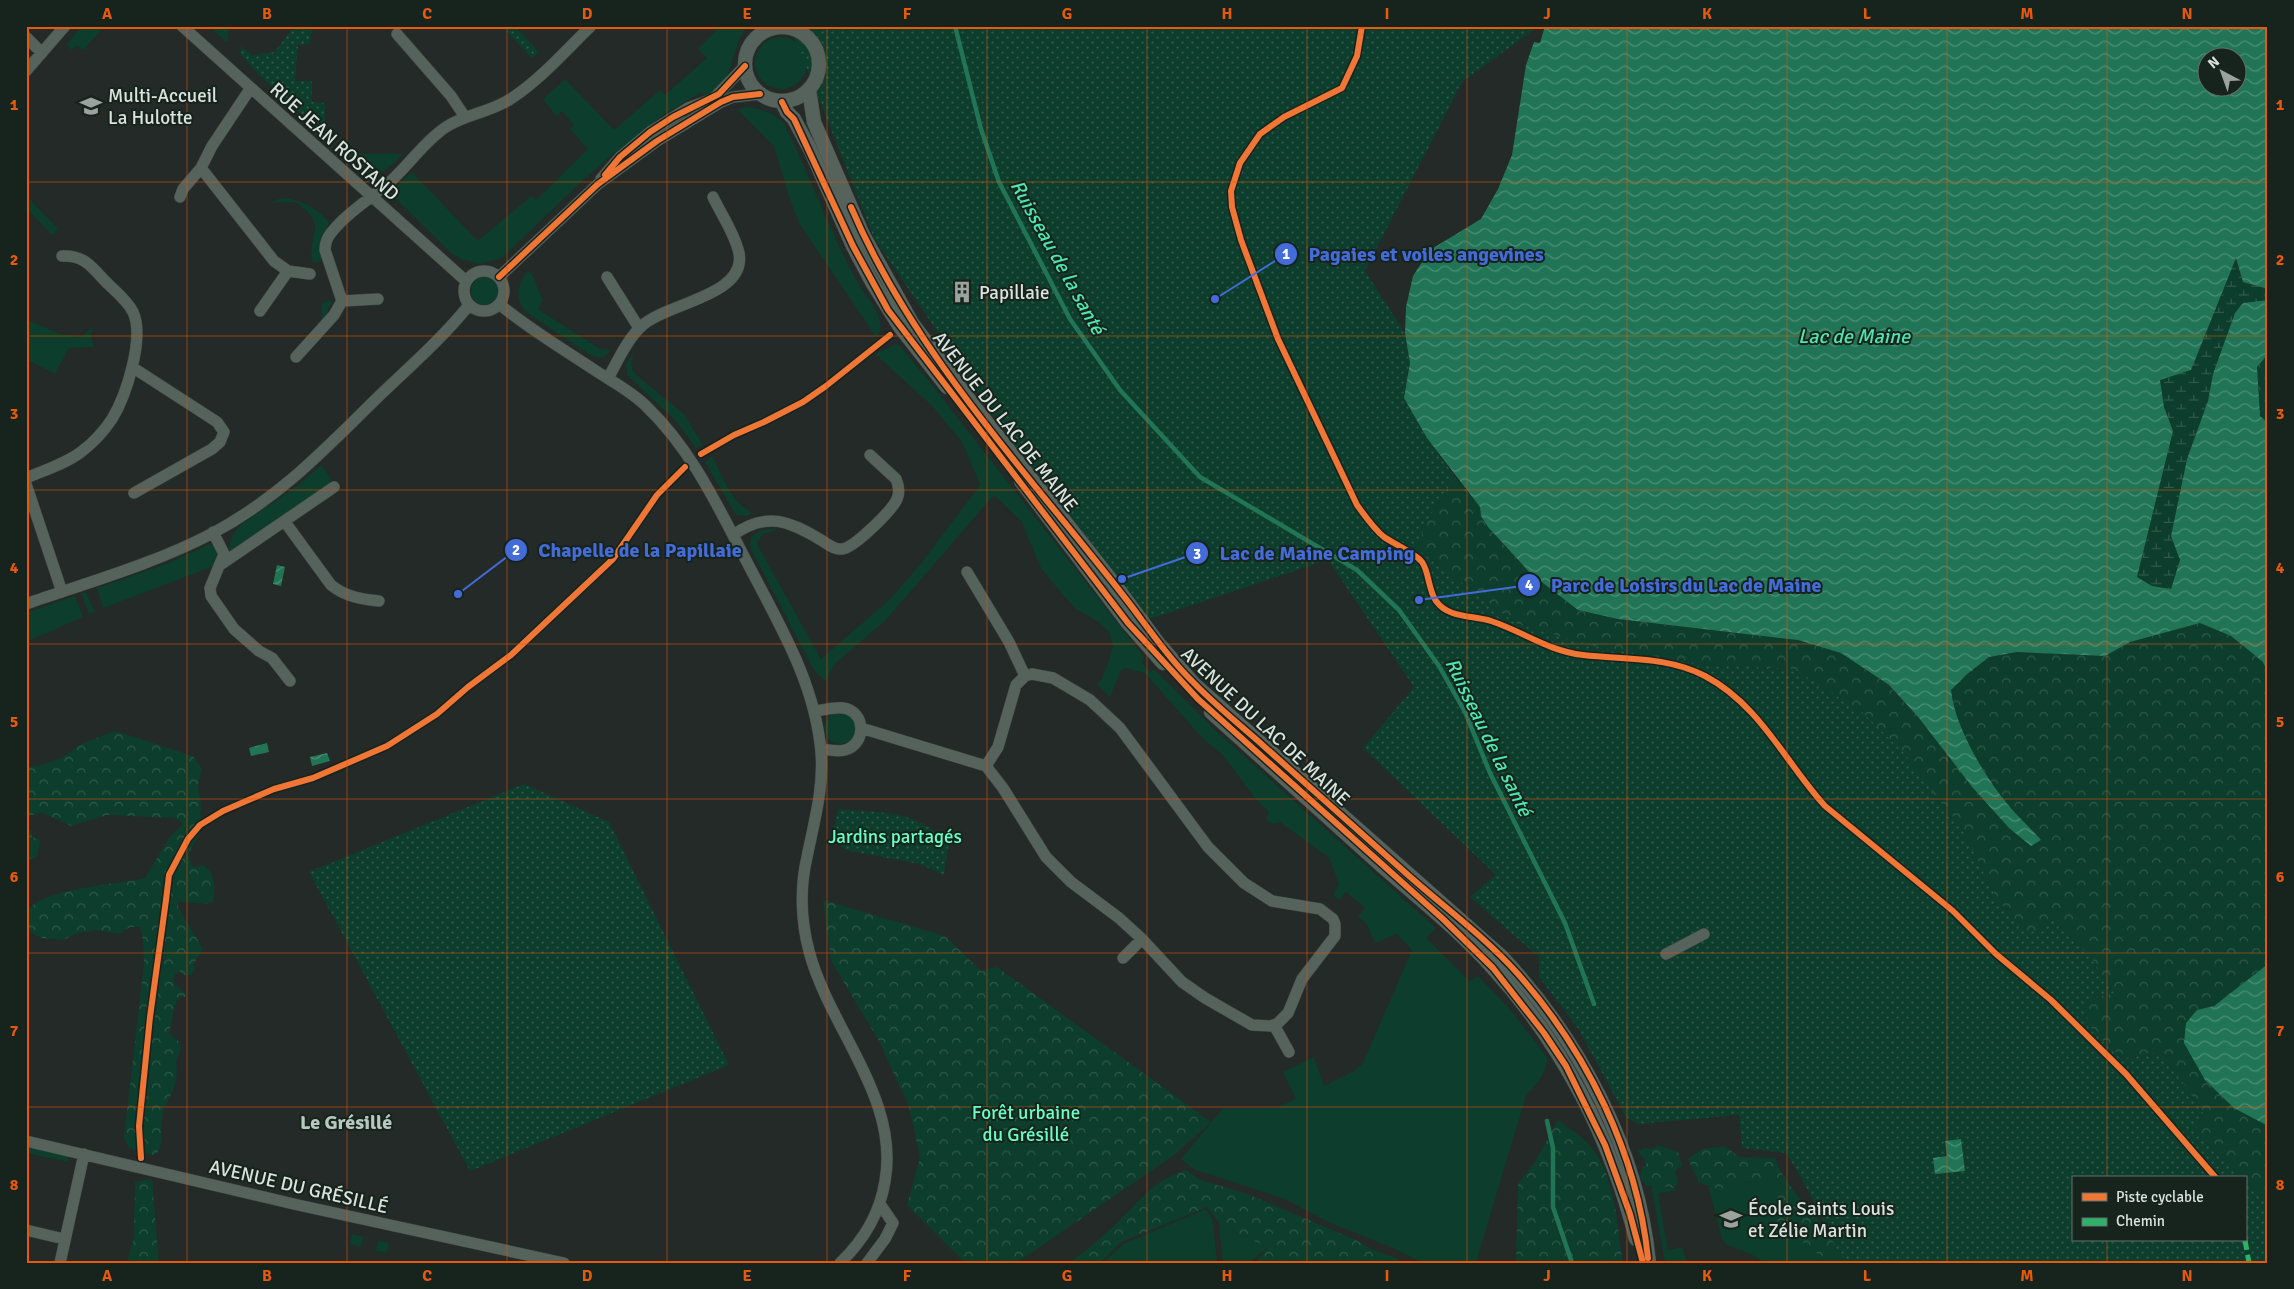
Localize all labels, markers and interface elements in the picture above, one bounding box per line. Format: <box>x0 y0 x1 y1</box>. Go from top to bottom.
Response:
text: A <box>102 4 113 24</box>
text: B <box>262 4 272 24</box>
text: C <box>422 4 432 24</box>
text: D <box>582 4 593 24</box>
text: E <box>742 4 752 24</box>
text: F <box>903 4 912 24</box>
text: G <box>1062 4 1072 24</box>
text: H <box>1222 4 1232 24</box>
text: I <box>1384 4 1390 24</box>
text: J <box>1543 4 1551 24</box>
text: K <box>1702 4 1712 24</box>
text: L <box>1863 4 1872 24</box>
text: M <box>2020 4 2034 24</box>
text: N <box>2181 4 2193 24</box>
north arrow <box>2196 48 2246 98</box>
text: N <box>2205 53 2223 72</box>
street label: RUE JEAN ROSTAND <box>265 77 404 206</box>
place label: Multi-Accueil La Hulotte <box>108 84 217 130</box>
school or university icon: Multi-Accueil La Hulotte <box>78 93 104 119</box>
text: 1 <box>10 95 19 115</box>
text: 1 <box>2276 95 2285 115</box>
water label: Ruisseau de la santé <box>1005 176 1111 341</box>
callout: Pagaies et voiles angevines <box>1273 236 1553 271</box>
text: Pagaies et voiles angevines <box>1308 242 1544 267</box>
text: 1 <box>1282 245 1290 263</box>
text: 2 <box>10 250 18 270</box>
text: 2 <box>2276 250 2284 270</box>
building icon: Papillaie <box>949 279 975 305</box>
place label: Papillaie <box>979 281 1050 305</box>
water label: Lac de Maine <box>1798 324 1911 349</box>
street label: AVENUE DU LAC DE MAINE <box>927 327 1083 517</box>
text: 3 <box>10 404 18 424</box>
text: 3 <box>2276 404 2284 424</box>
callout: Chapelle de la Papillaie <box>503 533 752 568</box>
callout: Lac de Maine Camping <box>1185 536 1425 571</box>
text: Chapelle de la Papillaie <box>538 538 742 563</box>
text: 2 <box>512 541 520 559</box>
text: Lac de Maine Camping <box>1220 541 1415 566</box>
text: 3 <box>1193 545 1201 563</box>
text: 4 <box>10 558 19 578</box>
text: 4 <box>2276 558 2285 578</box>
callout: Parc de Loisirs du Lac de Maine <box>1516 568 1832 603</box>
text: Parc de Loisirs du Lac de Maine <box>1551 573 1821 598</box>
text: 4 <box>1525 576 1533 594</box>
street label: AVENUE DU LAC DE MAINE <box>1176 642 1355 811</box>
water label: Ruisseau de la santé <box>1439 654 1539 822</box>
text: 5 <box>10 712 18 732</box>
text: 5 <box>2276 712 2284 732</box>
park label: Jardins partagés <box>828 825 962 849</box>
text: 6 <box>10 867 19 887</box>
text: 6 <box>2276 867 2285 887</box>
text: 7 <box>10 1021 19 1041</box>
text: 7 <box>2276 1021 2285 1041</box>
park label: Forêt urbaine du Grésillé <box>972 1101 1080 1147</box>
district label: Le Grésillé <box>300 1110 392 1135</box>
street label: AVENUE DU GRÉSILLÉ <box>207 1155 391 1219</box>
text: 8 <box>10 1175 19 1195</box>
text: 8 <box>2276 1175 2285 1195</box>
legend <box>2072 1176 2246 1242</box>
text: Piste cyclable <box>2116 1188 2204 1206</box>
place label: École Saints Louis et Zélie Martin <box>1748 1197 1894 1243</box>
school or university icon: École Saints Louis et Zélie Martin <box>1718 1206 1744 1232</box>
text: Chemin <box>2116 1212 2165 1230</box>
text: A <box>102 1266 113 1286</box>
text: B <box>262 1266 272 1286</box>
text: C <box>422 1266 432 1286</box>
text: D <box>582 1266 593 1286</box>
text: E <box>742 1266 752 1286</box>
text: F <box>903 1266 912 1286</box>
text: G <box>1062 1266 1072 1286</box>
text: H <box>1222 1266 1232 1286</box>
text: I <box>1384 1266 1390 1286</box>
text: J <box>1543 1266 1551 1286</box>
text: K <box>1702 1266 1712 1286</box>
text: L <box>1863 1266 1872 1286</box>
text: M <box>2020 1266 2034 1286</box>
text: N <box>2181 1266 2193 1286</box>

